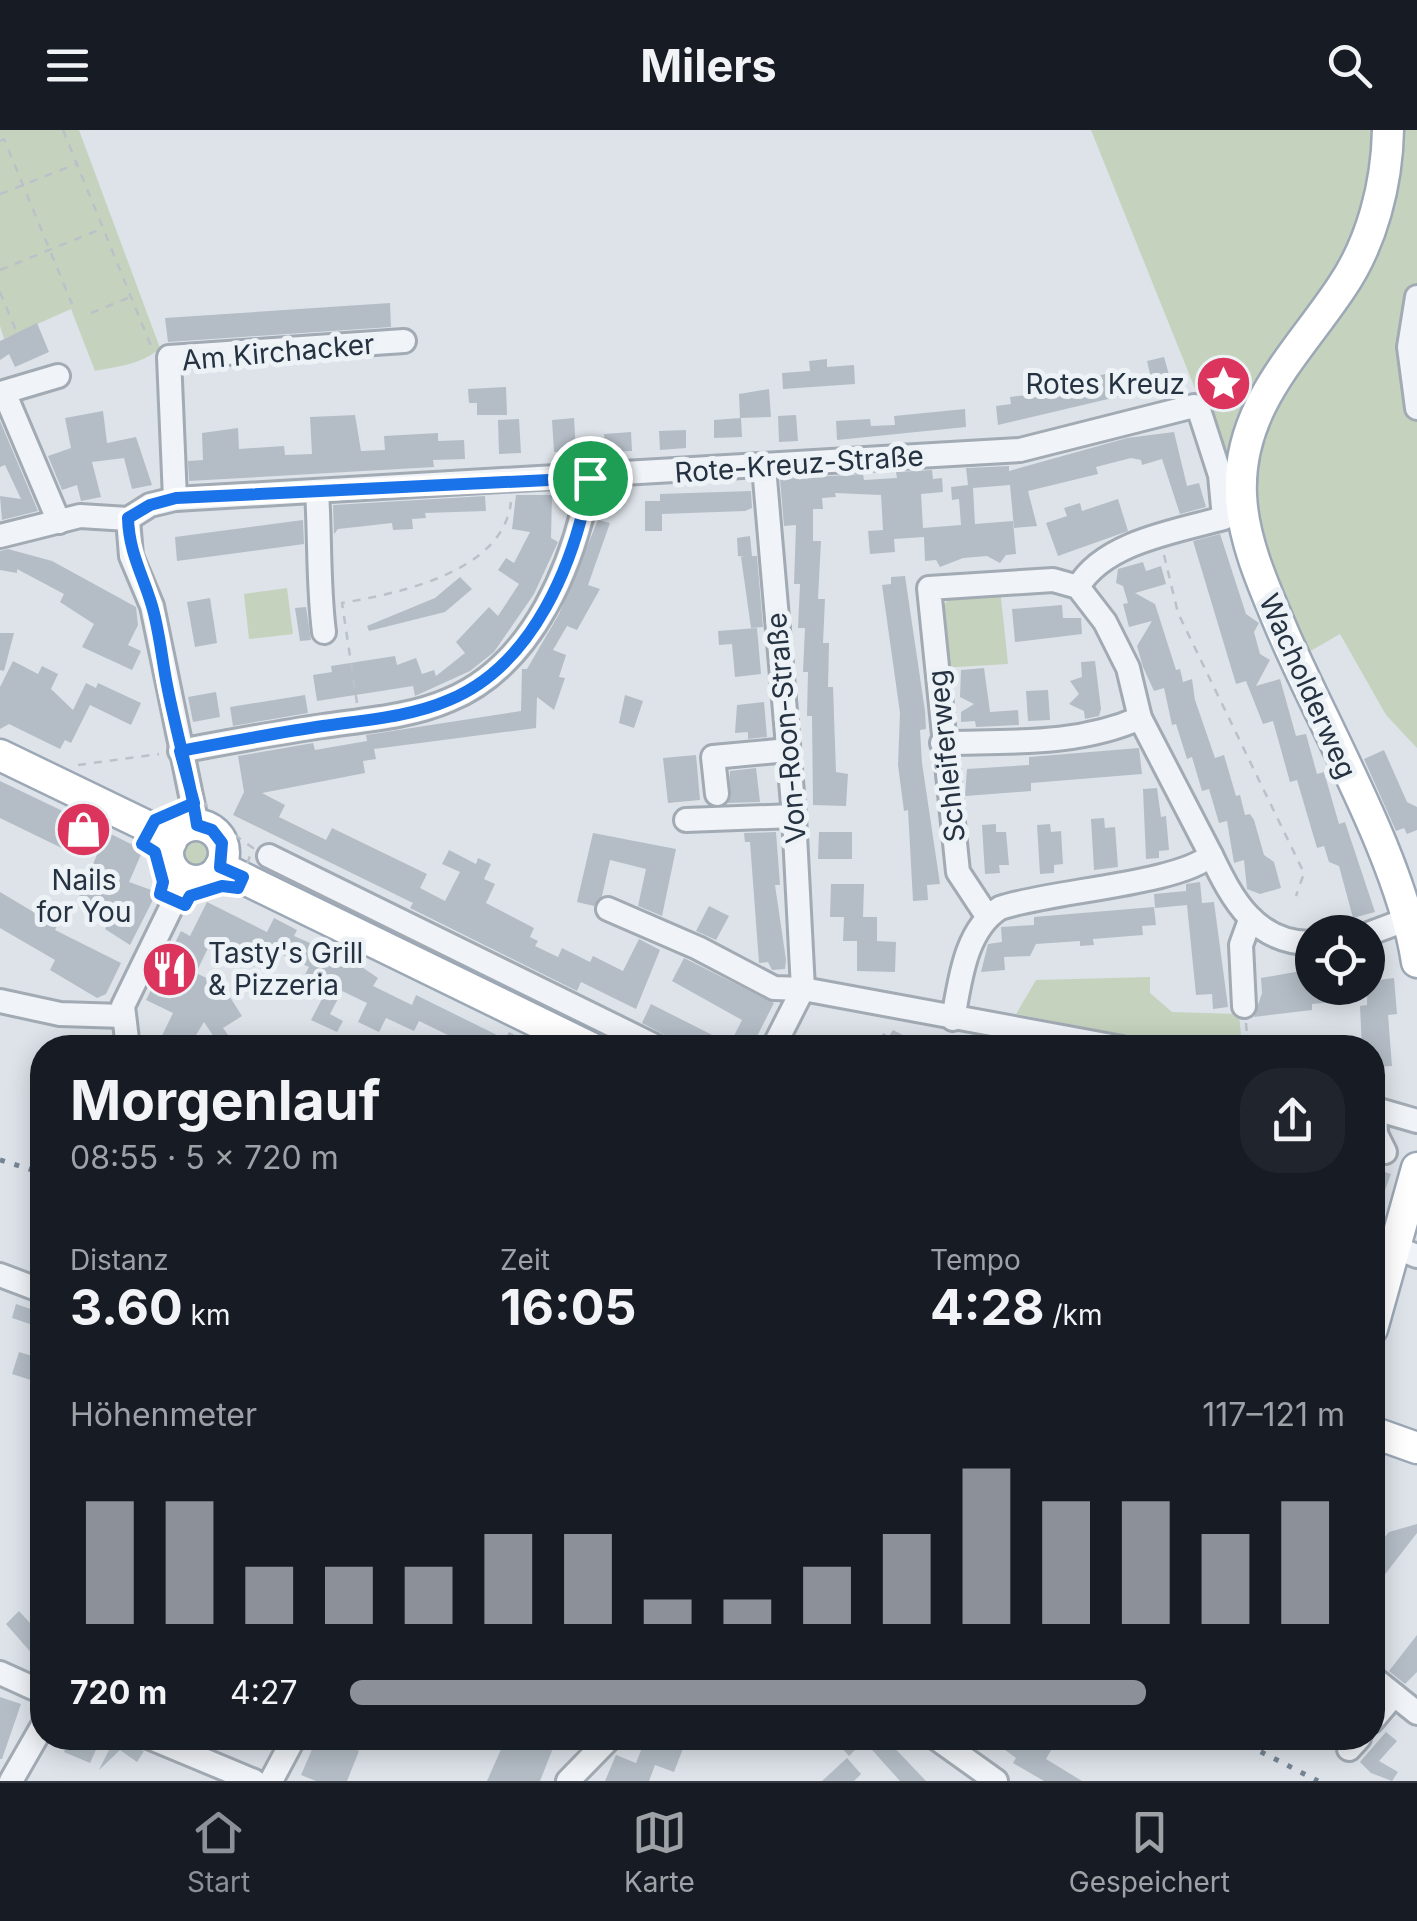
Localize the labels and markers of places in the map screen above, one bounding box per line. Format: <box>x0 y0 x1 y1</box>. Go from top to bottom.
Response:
place icon: Rotes Kreuz <box>1194 354 1254 414</box>
place label: Rotes Kreuz <box>1026 367 1185 401</box>
pin <box>548 436 633 521</box>
shop icon: Nails for You <box>54 799 114 859</box>
place label: Nails for You <box>37 863 131 929</box>
place label: Tasty's Grill & Pizzeria <box>208 936 363 1002</box>
restaurant icon: Tasty's Grill & Pizzeria <box>139 939 199 999</box>

